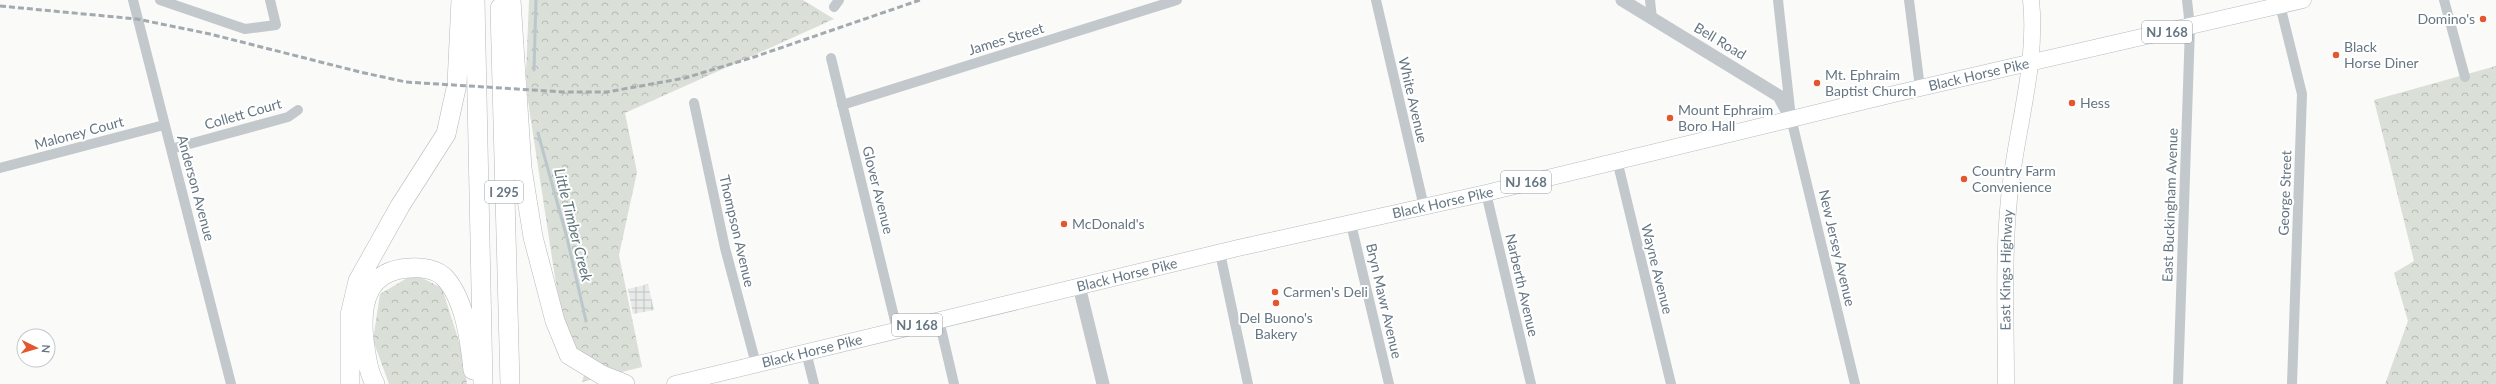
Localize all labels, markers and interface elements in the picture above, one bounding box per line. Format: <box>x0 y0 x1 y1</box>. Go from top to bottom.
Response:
place label: Domino's <box>2417 10 2475 27</box>
marker: Domino's <box>2478 14 2488 24</box>
street label: Bell Road <box>1691 18 1749 63</box>
street label: James Street <box>966 19 1046 58</box>
road number: NJ 168 <box>2142 21 2192 43</box>
place label: Black Horse Diner <box>2344 38 2419 71</box>
marker: Black Horse Diner <box>2331 50 2341 60</box>
street label: Black Horse Pike <box>1927 54 2031 94</box>
street label: White Avenue <box>1395 55 1432 144</box>
place label: Mt. Ephraim Baptist Church <box>1825 66 1916 99</box>
marker: Mt. Ephraim Baptist Church <box>1812 78 1822 88</box>
street label: Collett Court <box>202 94 283 133</box>
place label: Hess <box>2080 94 2110 111</box>
marker: Hess <box>2067 98 2077 108</box>
place label: Mount Ephraim Boro Hall <box>1678 101 1773 134</box>
street label: Maloney Court <box>32 112 125 153</box>
marker: Mount Ephraim Boro Hall <box>1665 113 1675 123</box>
street label: East Buckingham Avenue <box>2158 128 2181 282</box>
street label: Anderson Avenue <box>174 133 219 243</box>
street label: Glover Avenue <box>859 144 898 236</box>
street label: George Street <box>2275 150 2294 236</box>
place label: Country Farm Convenience <box>1972 162 2056 195</box>
water label: Little Timber Creek <box>551 166 597 284</box>
road number: NJ 168 <box>1501 171 1551 193</box>
street label: Thompson Avenue <box>716 173 759 289</box>
marker: Country Farm Convenience <box>1959 174 1969 184</box>
road number: I 295 <box>485 181 523 203</box>
street label: Black Horse Pike <box>1391 183 1495 222</box>
street label: New Jersey Avenue <box>1816 188 1859 308</box>
street label: East Kings Highway <box>1996 208 2016 331</box>
place label: McDonald's <box>1072 215 1145 232</box>
marker: McDonald's <box>1059 219 1069 229</box>
street label: Wayne Avenue <box>1638 222 1677 316</box>
street label: Narberth Avenue <box>1502 232 1543 338</box>
street label: Bryn Mawr Avenue <box>1363 242 1406 360</box>
street label: Black Horse Pike <box>1075 254 1179 295</box>
place label: Carmen's Deli <box>1283 283 1368 300</box>
marker: Carmen's Deli <box>1270 287 1280 297</box>
marker: Del Buono's Bakery <box>1271 298 1281 308</box>
place label: Del Buono's Bakery <box>1239 309 1313 342</box>
road number: NJ 168 <box>892 314 942 336</box>
north arrow <box>16 328 56 368</box>
street label: Black Horse Pike <box>760 330 864 371</box>
text: N <box>40 344 53 354</box>

